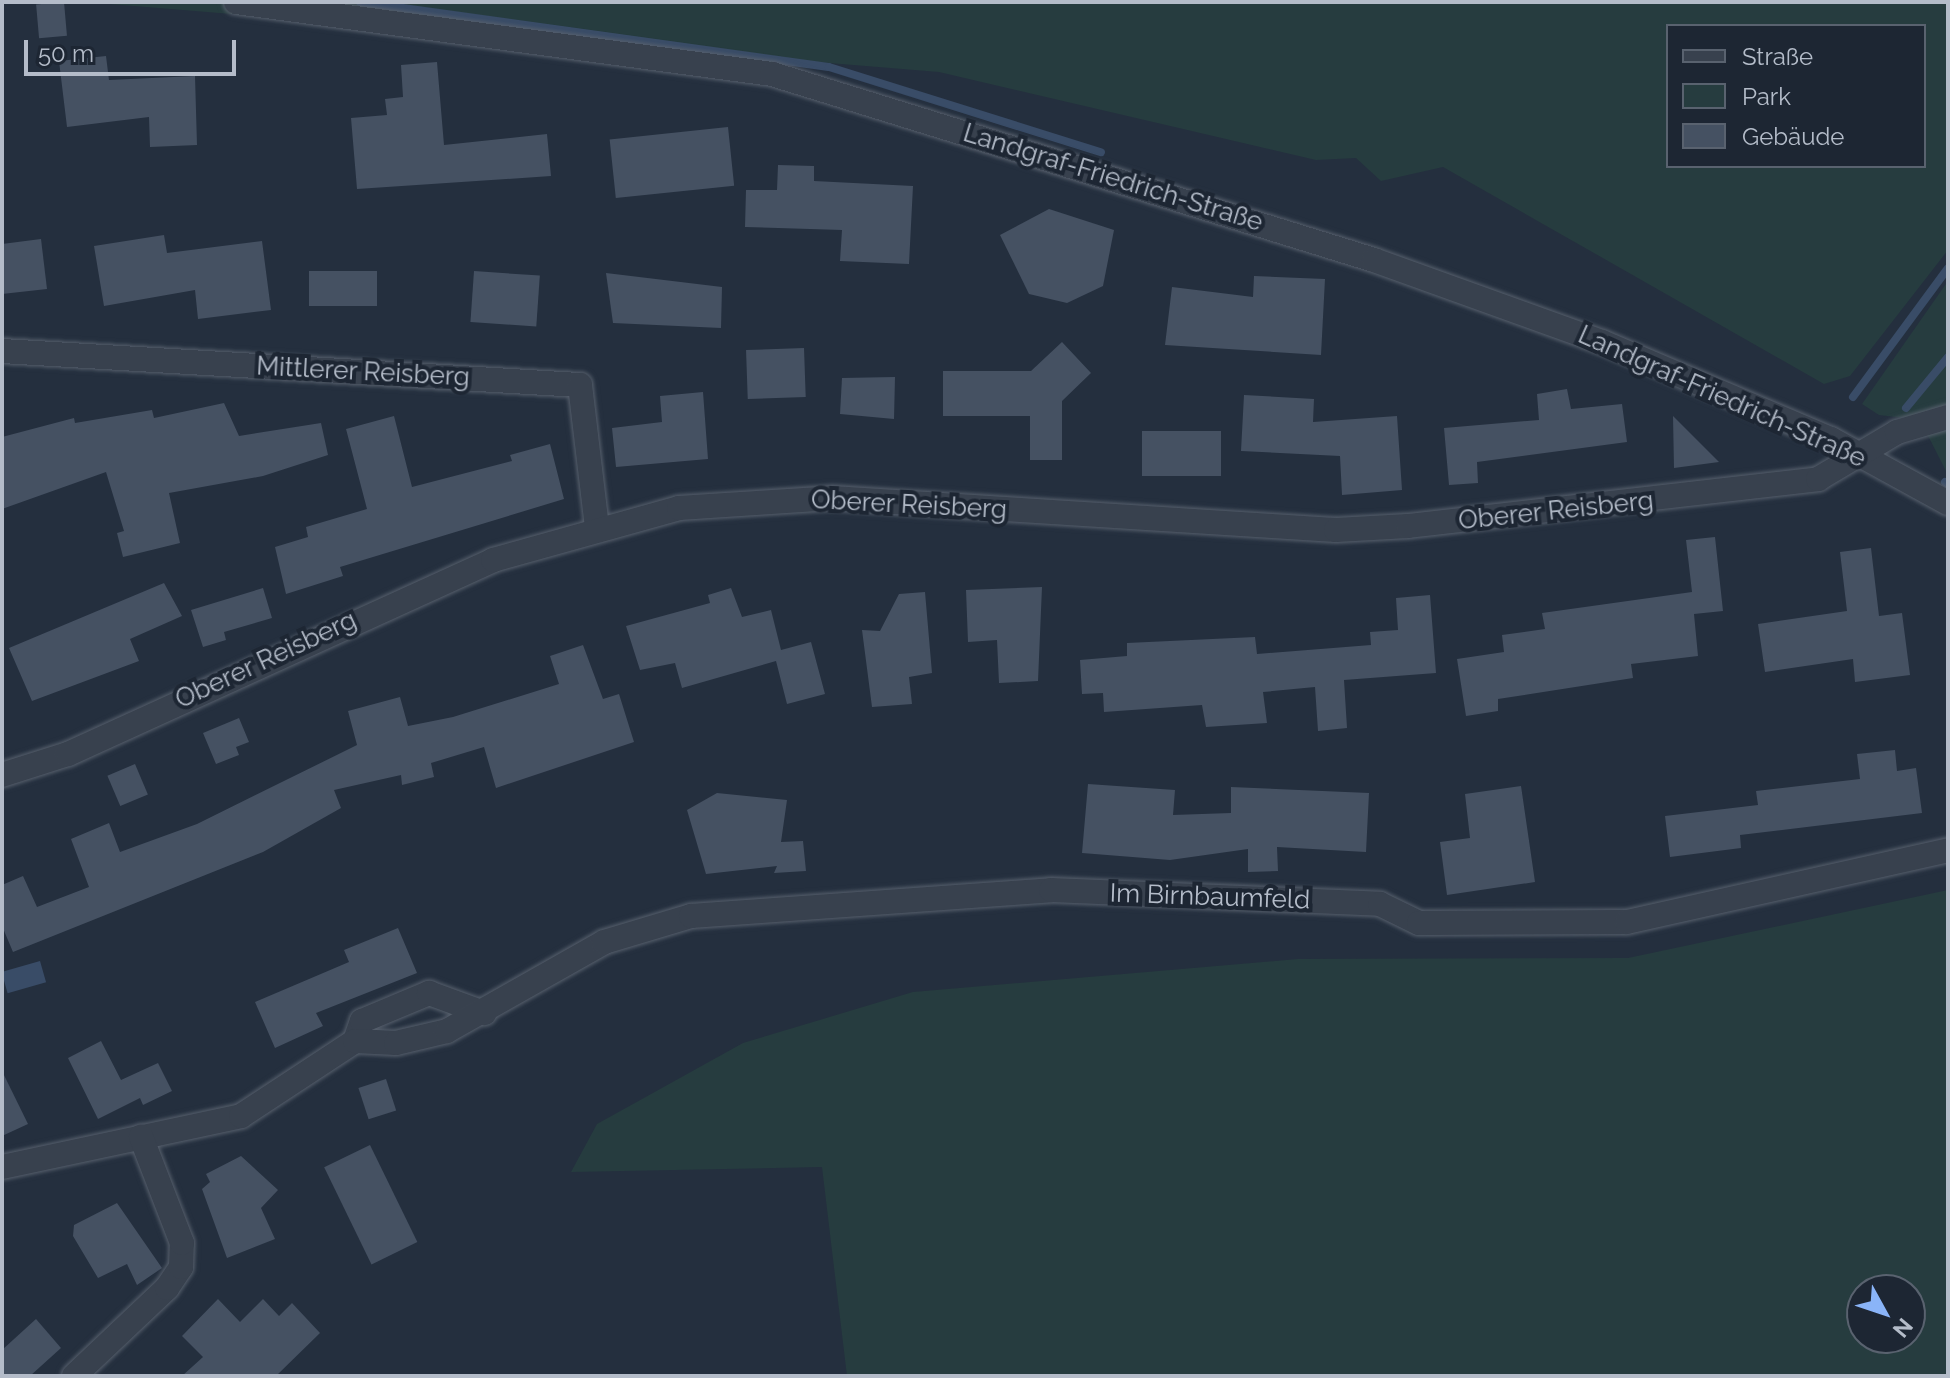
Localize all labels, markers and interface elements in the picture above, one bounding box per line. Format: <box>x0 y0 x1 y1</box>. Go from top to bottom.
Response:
scale bar <box>28 24 240 74</box>
legend <box>1666 24 1926 168</box>
text: 50 m <box>38 39 94 68</box>
text: Straße <box>1742 42 1813 71</box>
text: Park <box>1742 82 1791 111</box>
street label: Landgraf-Friedrich-Straße <box>959 118 1267 238</box>
text: Gebäude <box>1742 122 1844 151</box>
street label: Landgraf-Friedrich-Straße <box>1573 319 1871 475</box>
street label: Mittlerer Reisberg <box>255 351 471 393</box>
street label: Oberer Reisberg <box>810 484 1008 526</box>
street label: Oberer Reisberg <box>1457 485 1655 537</box>
street label: Oberer Reisberg <box>170 604 362 716</box>
street label: Im Birnbaumfeld <box>1109 878 1311 916</box>
north arrow <box>1846 1274 1926 1354</box>
text: N <box>1888 1313 1918 1343</box>

